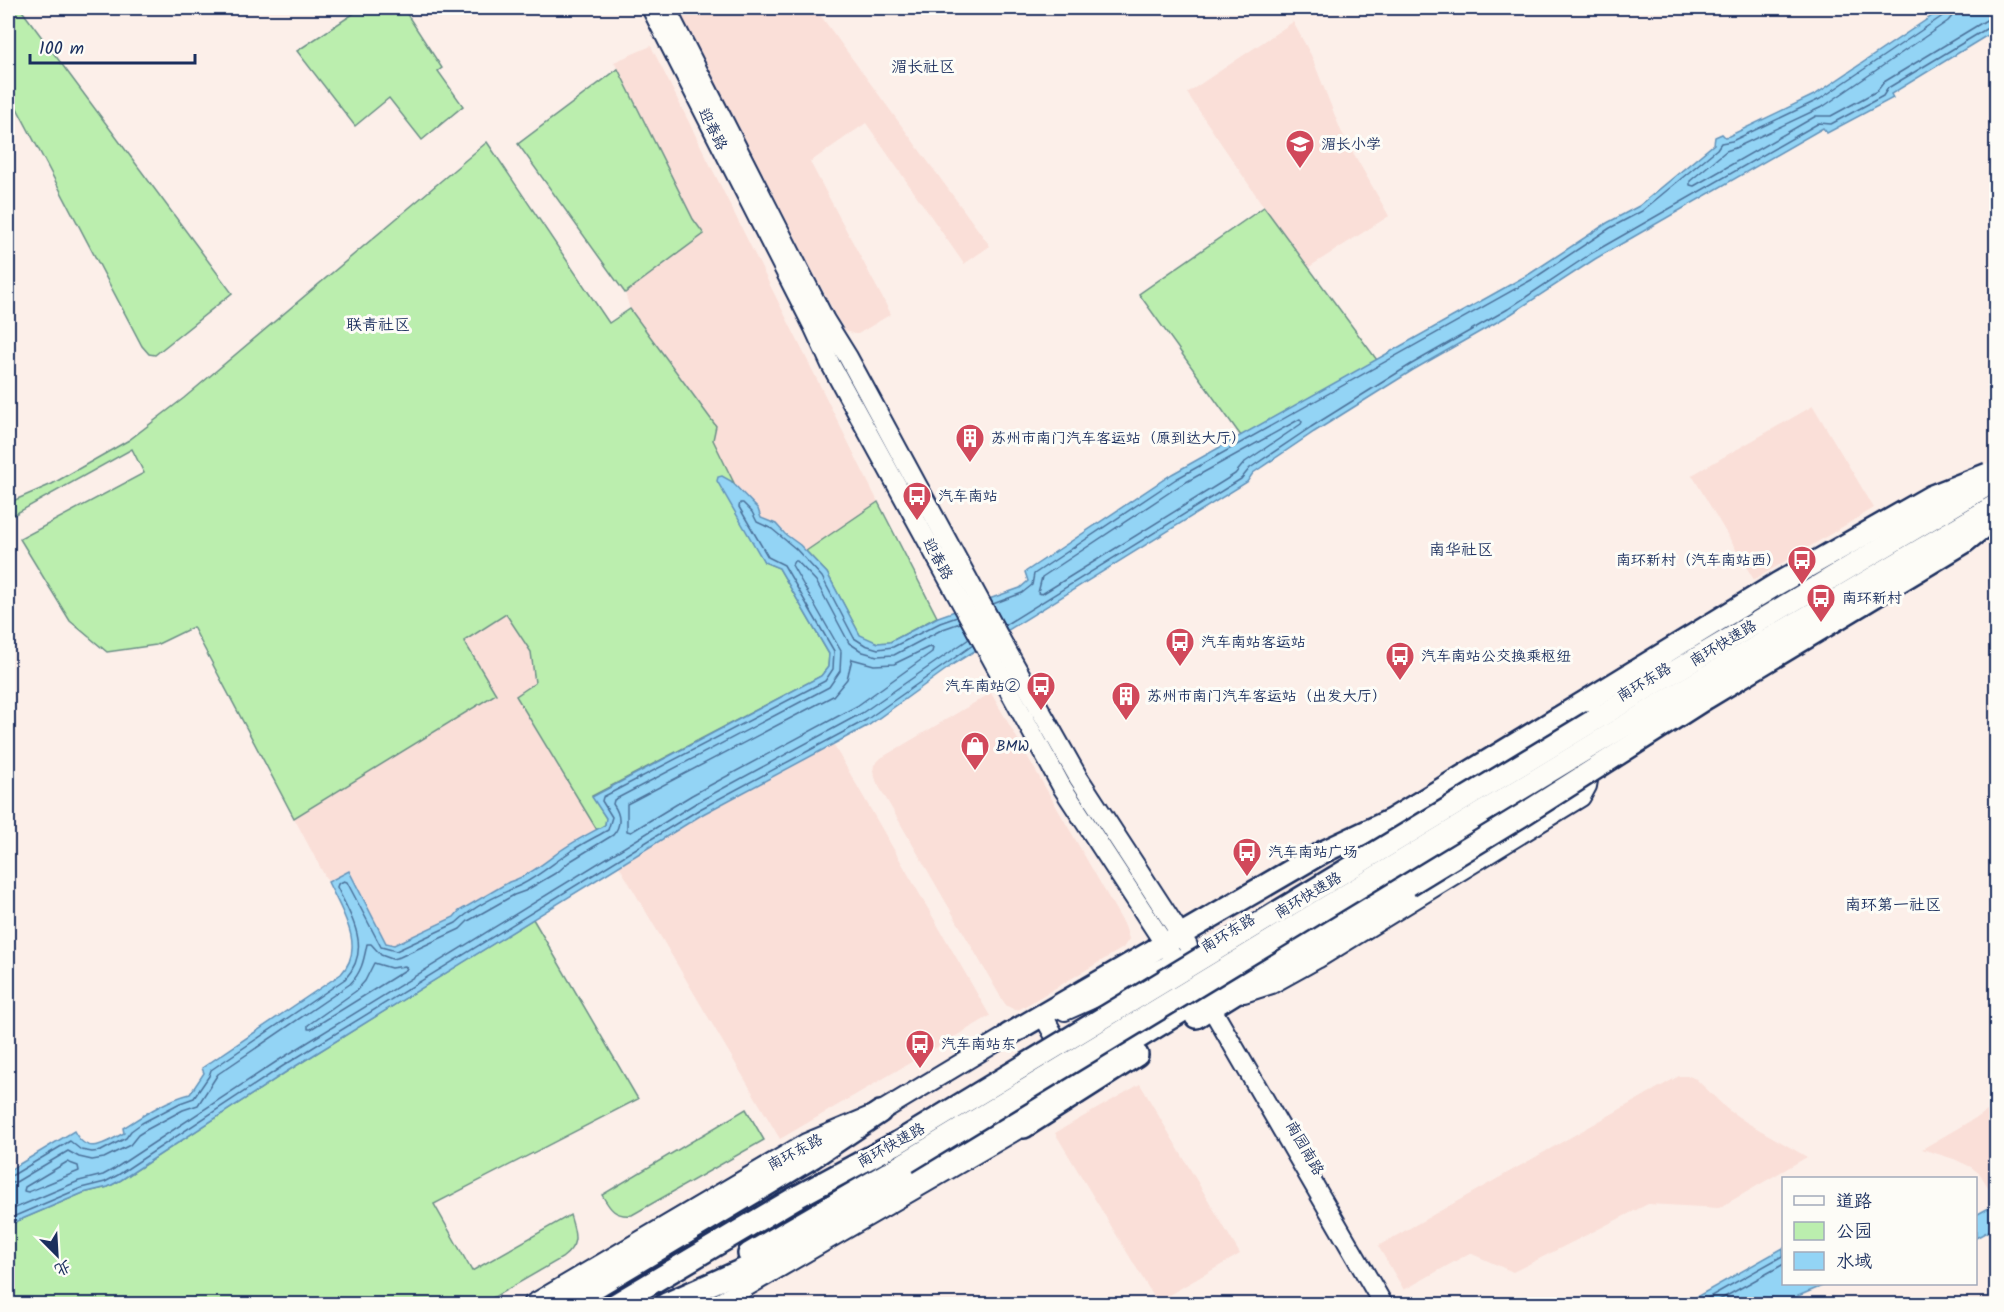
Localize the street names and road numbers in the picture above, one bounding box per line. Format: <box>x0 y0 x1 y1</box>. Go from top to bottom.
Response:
street label: 迎春路 <box>691 104 733 155</box>
street label: 迎春路 <box>916 534 959 585</box>
street label: 南环快速路 <box>1685 614 1762 673</box>
street label: 南环东路 <box>1613 657 1676 709</box>
street label: 南环快速路 <box>1270 866 1347 925</box>
street label: 南环东路 <box>1197 908 1260 960</box>
street label: 南环快速路 <box>853 1117 930 1175</box>
street label: 南园南路 <box>1279 1117 1330 1180</box>
street label: 南环东路 <box>763 1128 828 1178</box>

